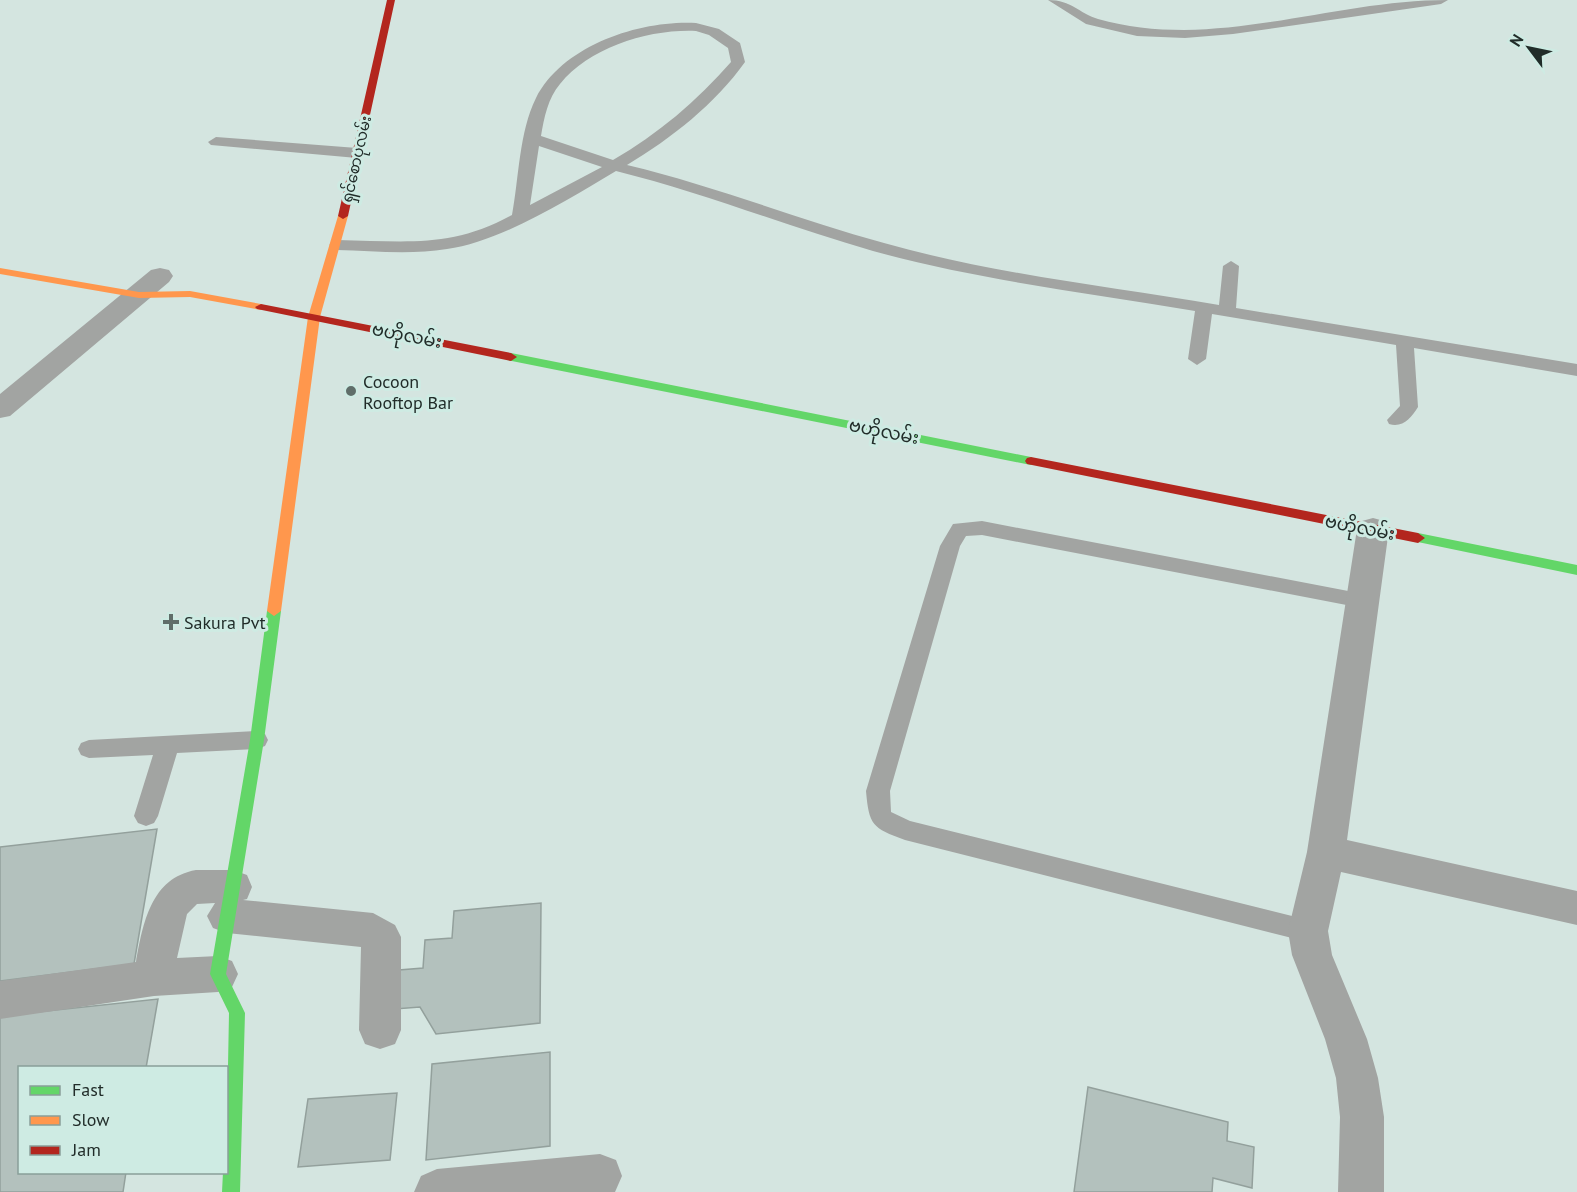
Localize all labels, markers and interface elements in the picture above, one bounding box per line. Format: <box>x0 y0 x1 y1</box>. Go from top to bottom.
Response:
north arrow <box>1499 18 1559 78</box>
text: N <box>1505 30 1528 50</box>
street label: ရှင်စောပုလမ်း <box>337 114 378 205</box>
street label: ဗဟိုလမ်း <box>369 315 444 357</box>
place label: Cocoon Rooftop Bar <box>363 370 453 414</box>
marker: Cocoon Rooftop Bar <box>344 384 358 398</box>
street label: ဗဟိုလမ်း <box>846 411 921 453</box>
street label: ဗဟိုလမ်း <box>1322 507 1397 549</box>
place label: Sakura Pvt <box>184 611 266 634</box>
marker: Sakura Pvt <box>162 613 180 631</box>
legend <box>18 1066 228 1174</box>
text: Fast <box>72 1078 104 1101</box>
text: Slow <box>72 1108 110 1131</box>
text: Jam <box>71 1138 101 1161</box>

